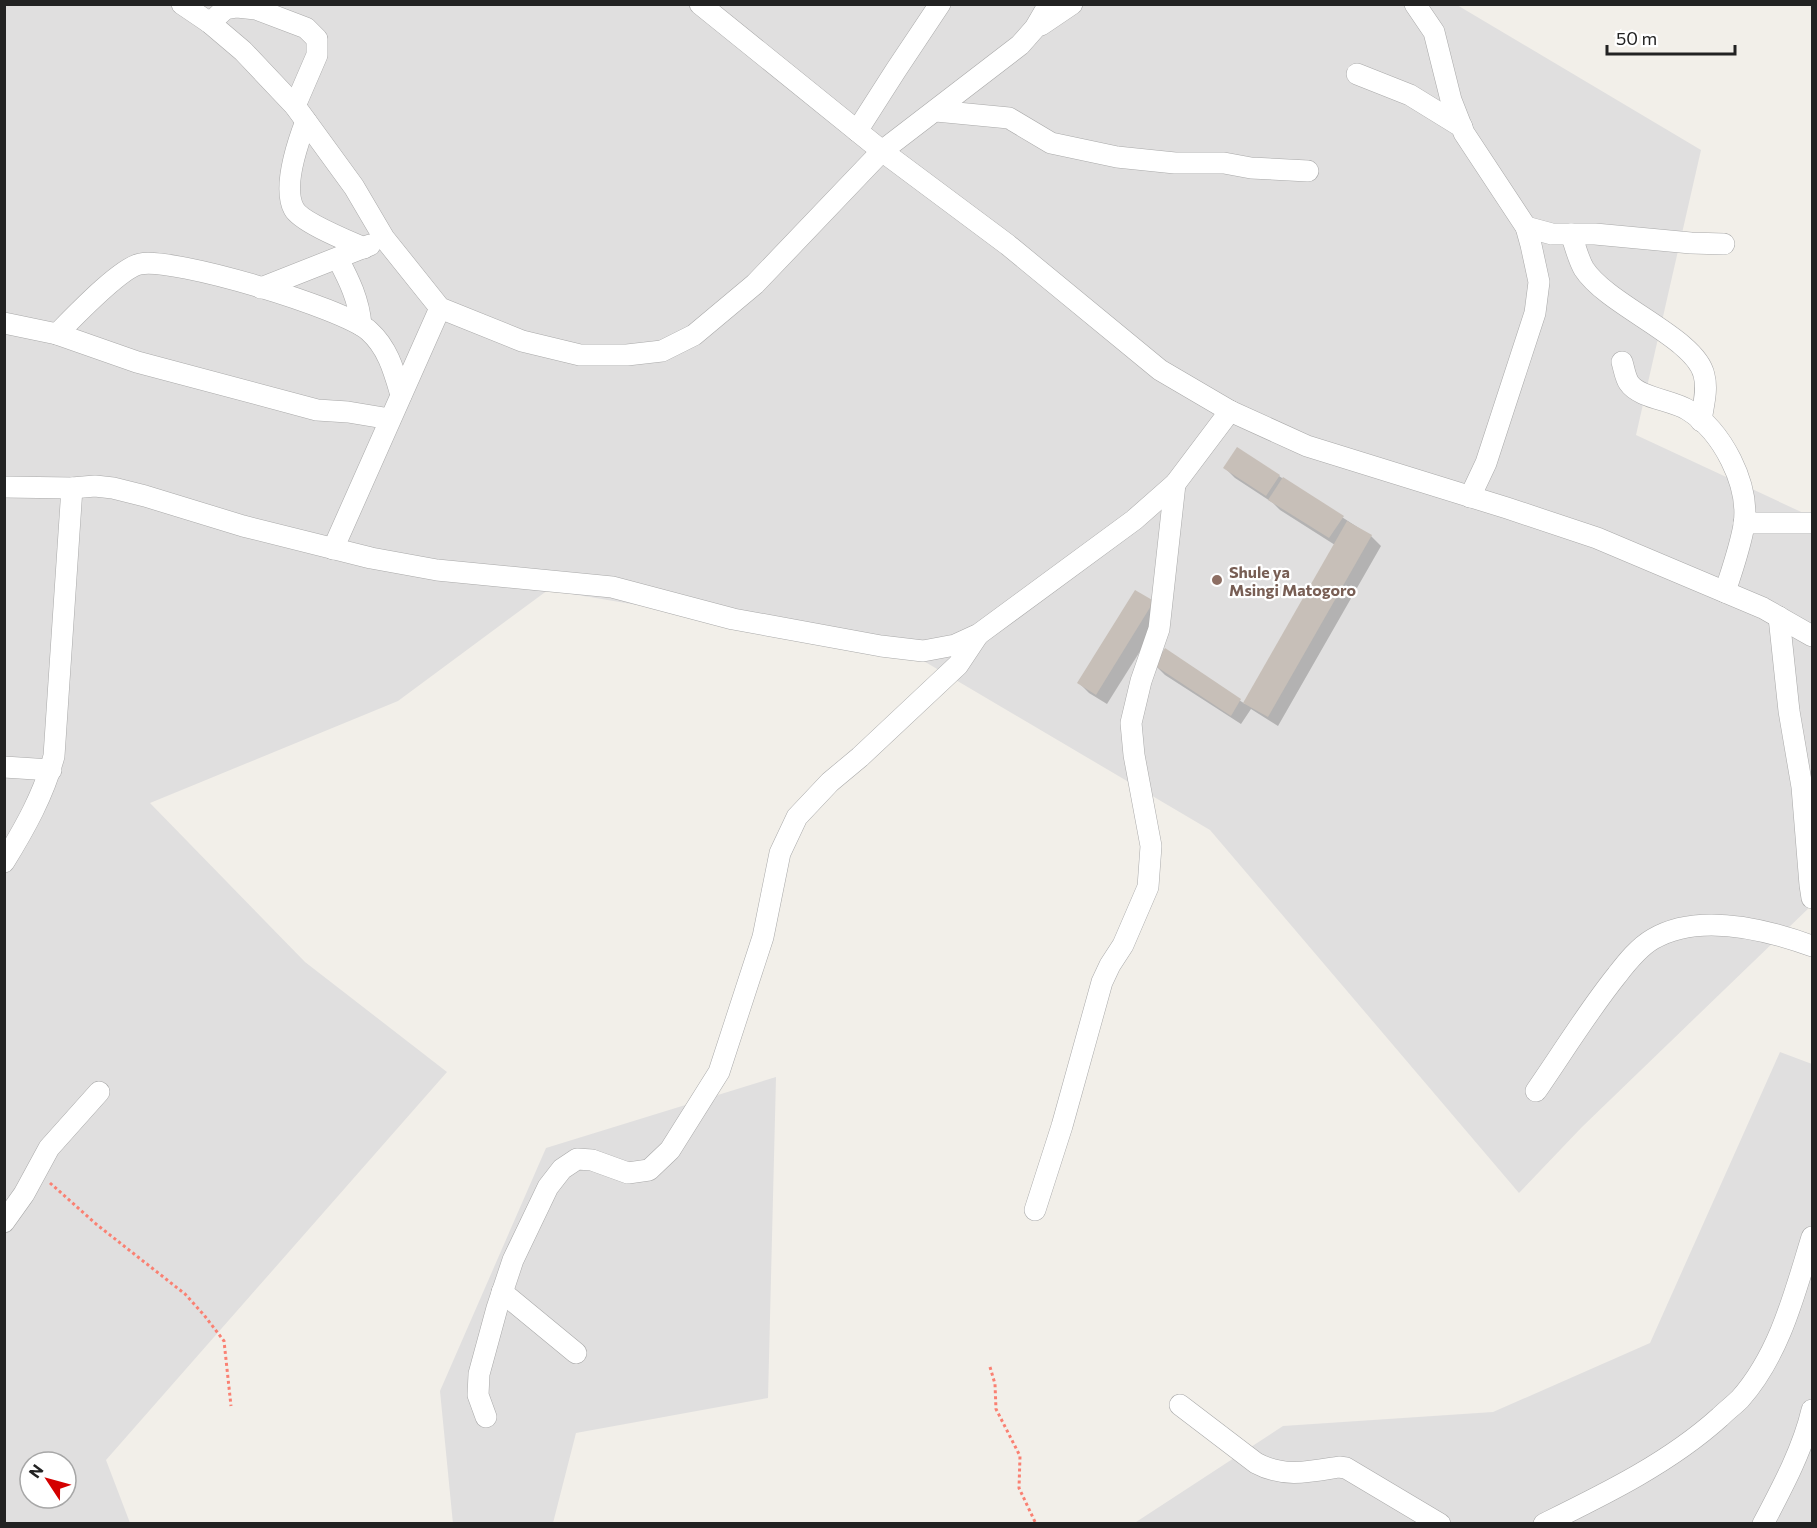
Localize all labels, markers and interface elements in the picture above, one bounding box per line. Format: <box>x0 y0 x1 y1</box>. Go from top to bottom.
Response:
scale bar <box>1607 18 1734 56</box>
text: 50 m <box>1616 27 1657 49</box>
place label: Shule ya Msingi Matogoro <box>1229 562 1356 599</box>
marker: Shule ya Msingi Matogoro <box>1210 573 1224 587</box>
north arrow <box>18 1450 78 1510</box>
text: N <box>24 1460 47 1481</box>

